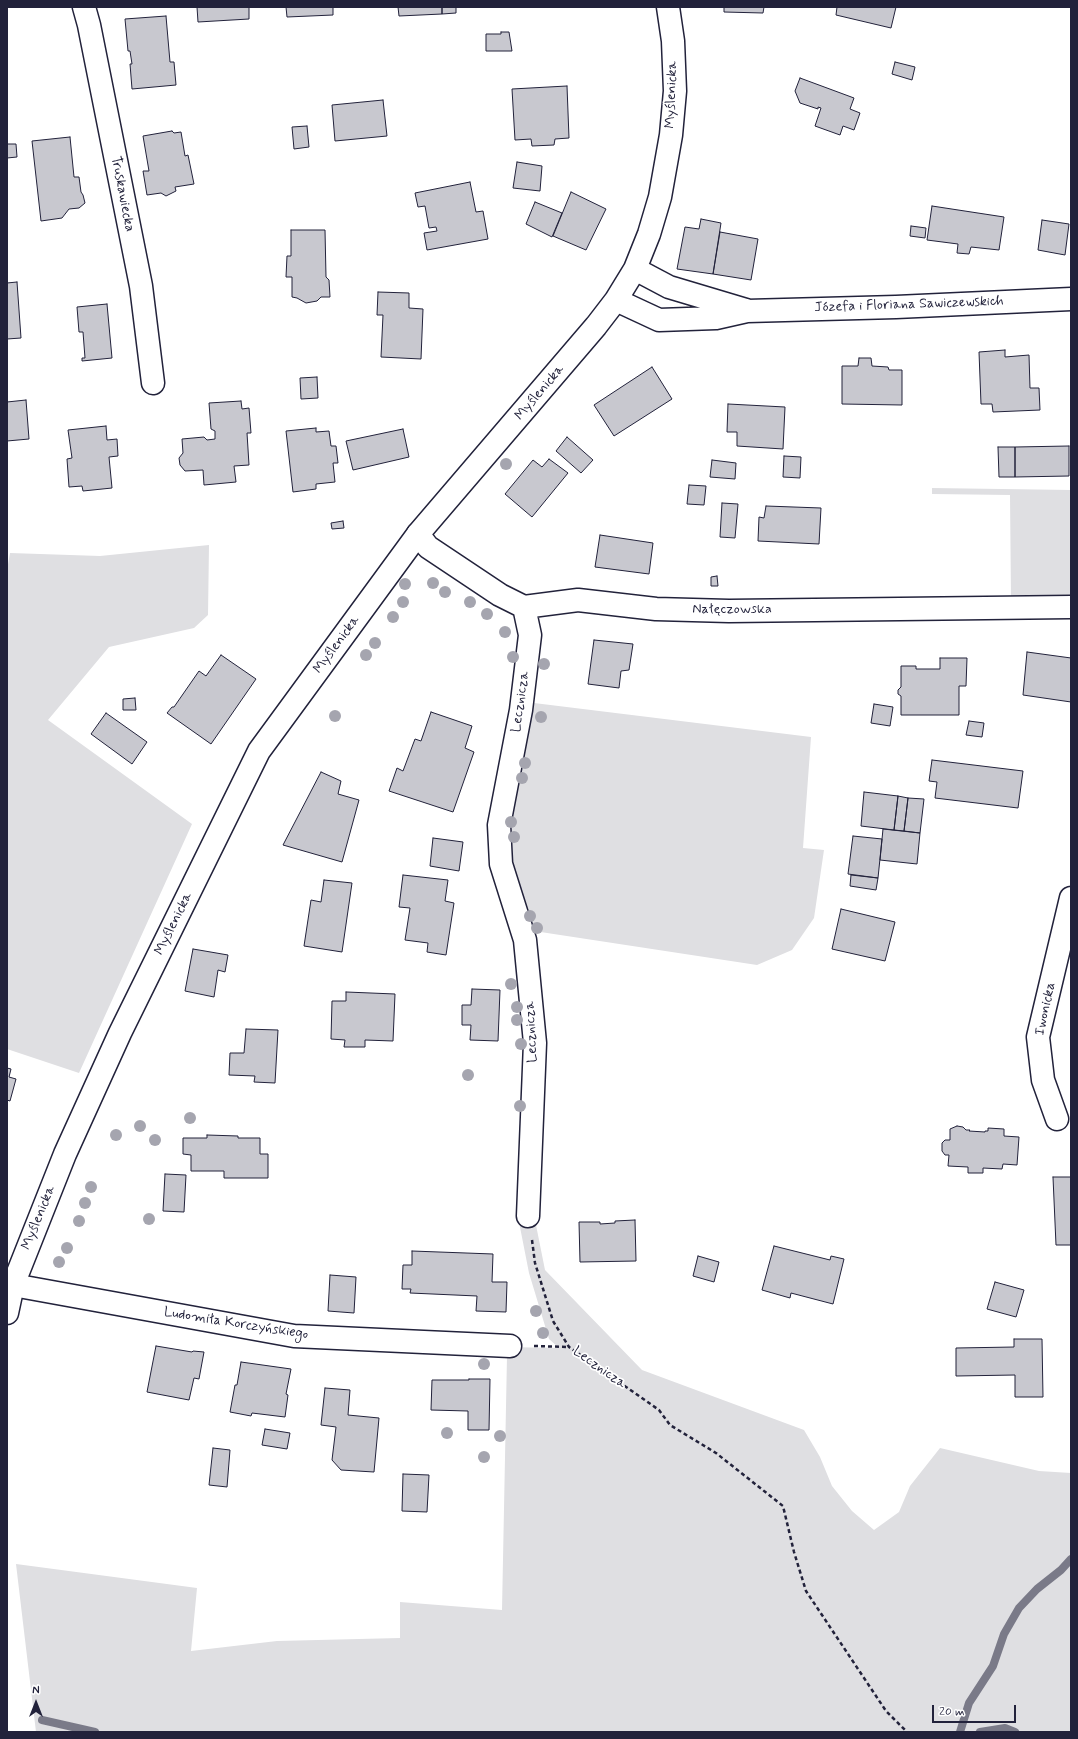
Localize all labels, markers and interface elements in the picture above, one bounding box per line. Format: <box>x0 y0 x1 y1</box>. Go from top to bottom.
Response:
street label: Myślenicka <box>662 61 682 129</box>
street label: Truskawiecka <box>106 155 138 233</box>
street label: Józefa i Floriana Sawiczewskich <box>814 293 1004 317</box>
street label: Myślenicka <box>512 362 568 424</box>
street label: Nałęczowska <box>692 602 772 618</box>
street label: Myślenicka <box>310 613 364 677</box>
street label: Lecznicza <box>508 670 534 734</box>
street label: Myślenicka <box>152 890 196 958</box>
street label: Iwonicka <box>1032 981 1060 1037</box>
street label: Lecznicza <box>522 1001 542 1063</box>
street label: Myślenicka <box>19 1184 59 1252</box>
street label: Ludomiła Korczyńskiego <box>163 1304 309 1344</box>
street label: Lecznicza <box>569 1344 629 1392</box>
north arrow <box>16 1683 56 1723</box>
text: N <box>32 1684 40 1698</box>
scale bar <box>934 1697 1018 1723</box>
text: 20 m <box>939 1704 965 1720</box>

